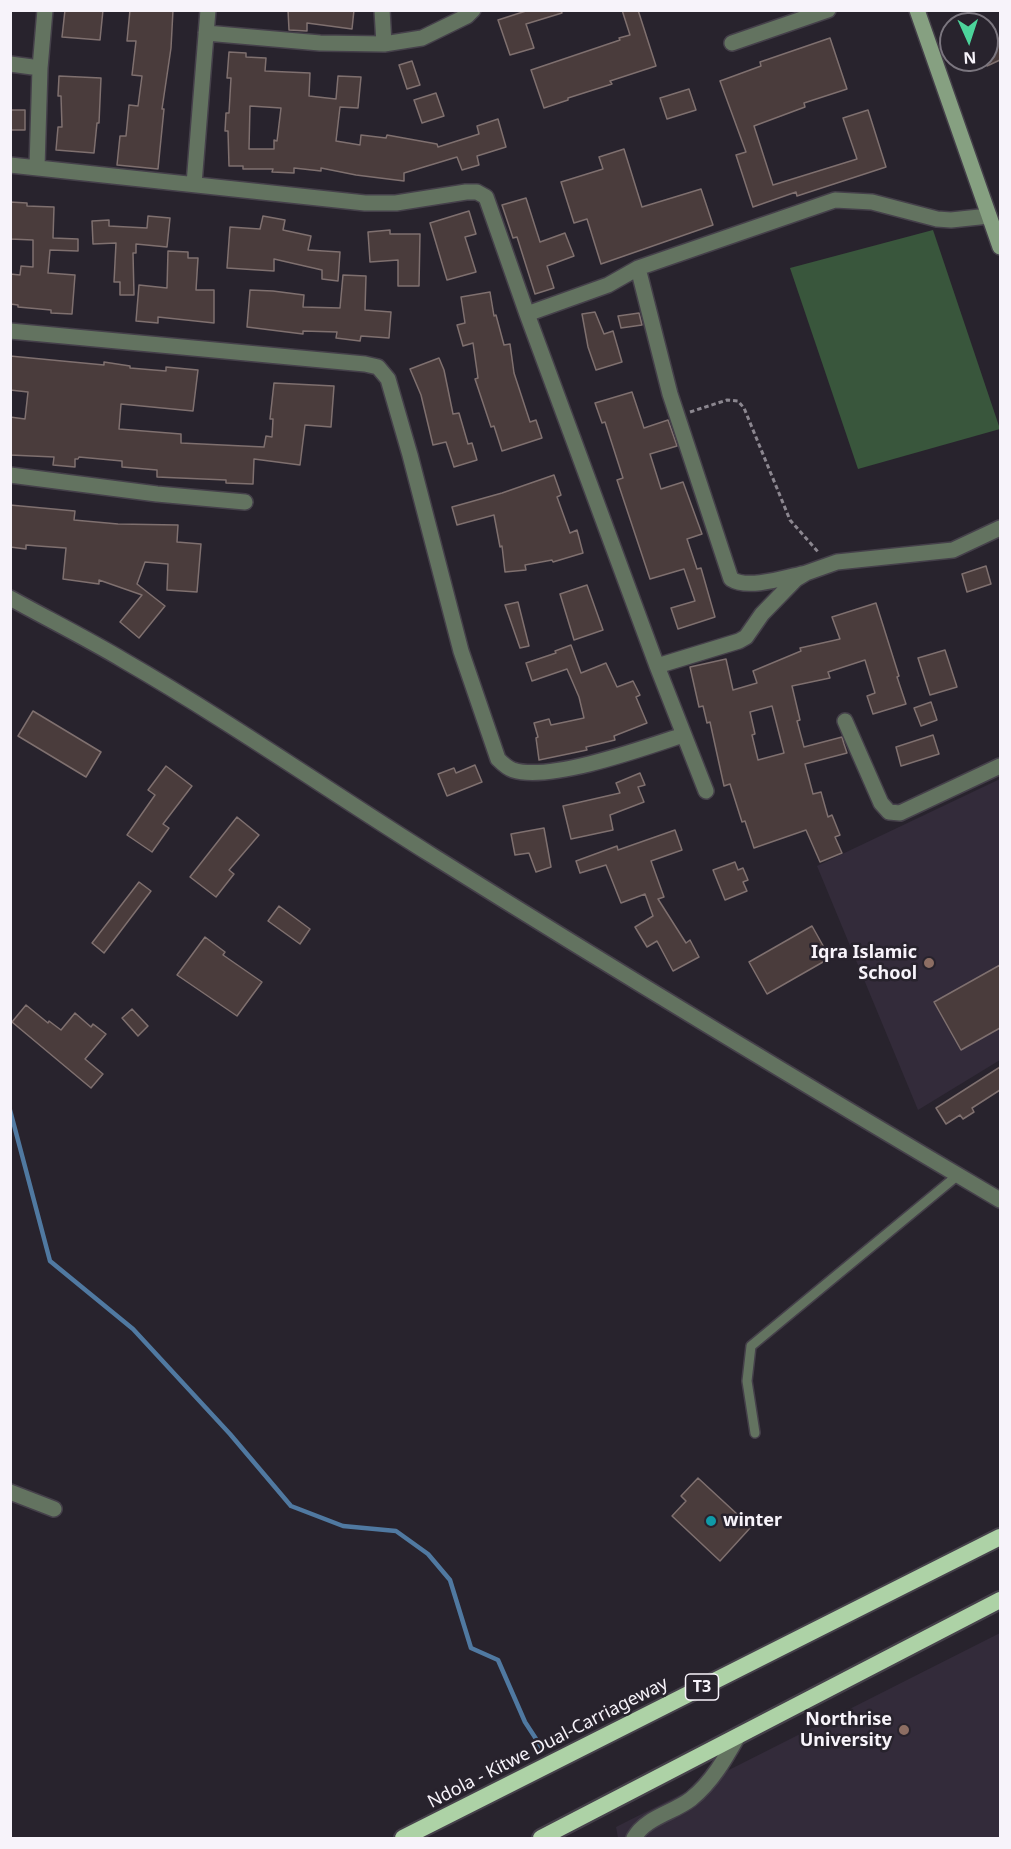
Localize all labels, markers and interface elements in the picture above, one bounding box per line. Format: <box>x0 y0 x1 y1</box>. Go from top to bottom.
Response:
north arrow <box>939 12 999 72</box>
text: N <box>963 47 977 69</box>
place label: Iqra Islamic School <box>811 942 917 984</box>
marker: Iqra Islamic School <box>922 956 936 970</box>
place label: winter <box>723 1510 782 1532</box>
marker: winter <box>704 1514 718 1528</box>
street label: Ndola - Kitwe Dual-Carriageway <box>424 1673 672 1813</box>
road number: T3 <box>686 1674 718 1700</box>
place label: Northrise University <box>800 1709 892 1752</box>
marker: Northrise University <box>897 1723 911 1737</box>

